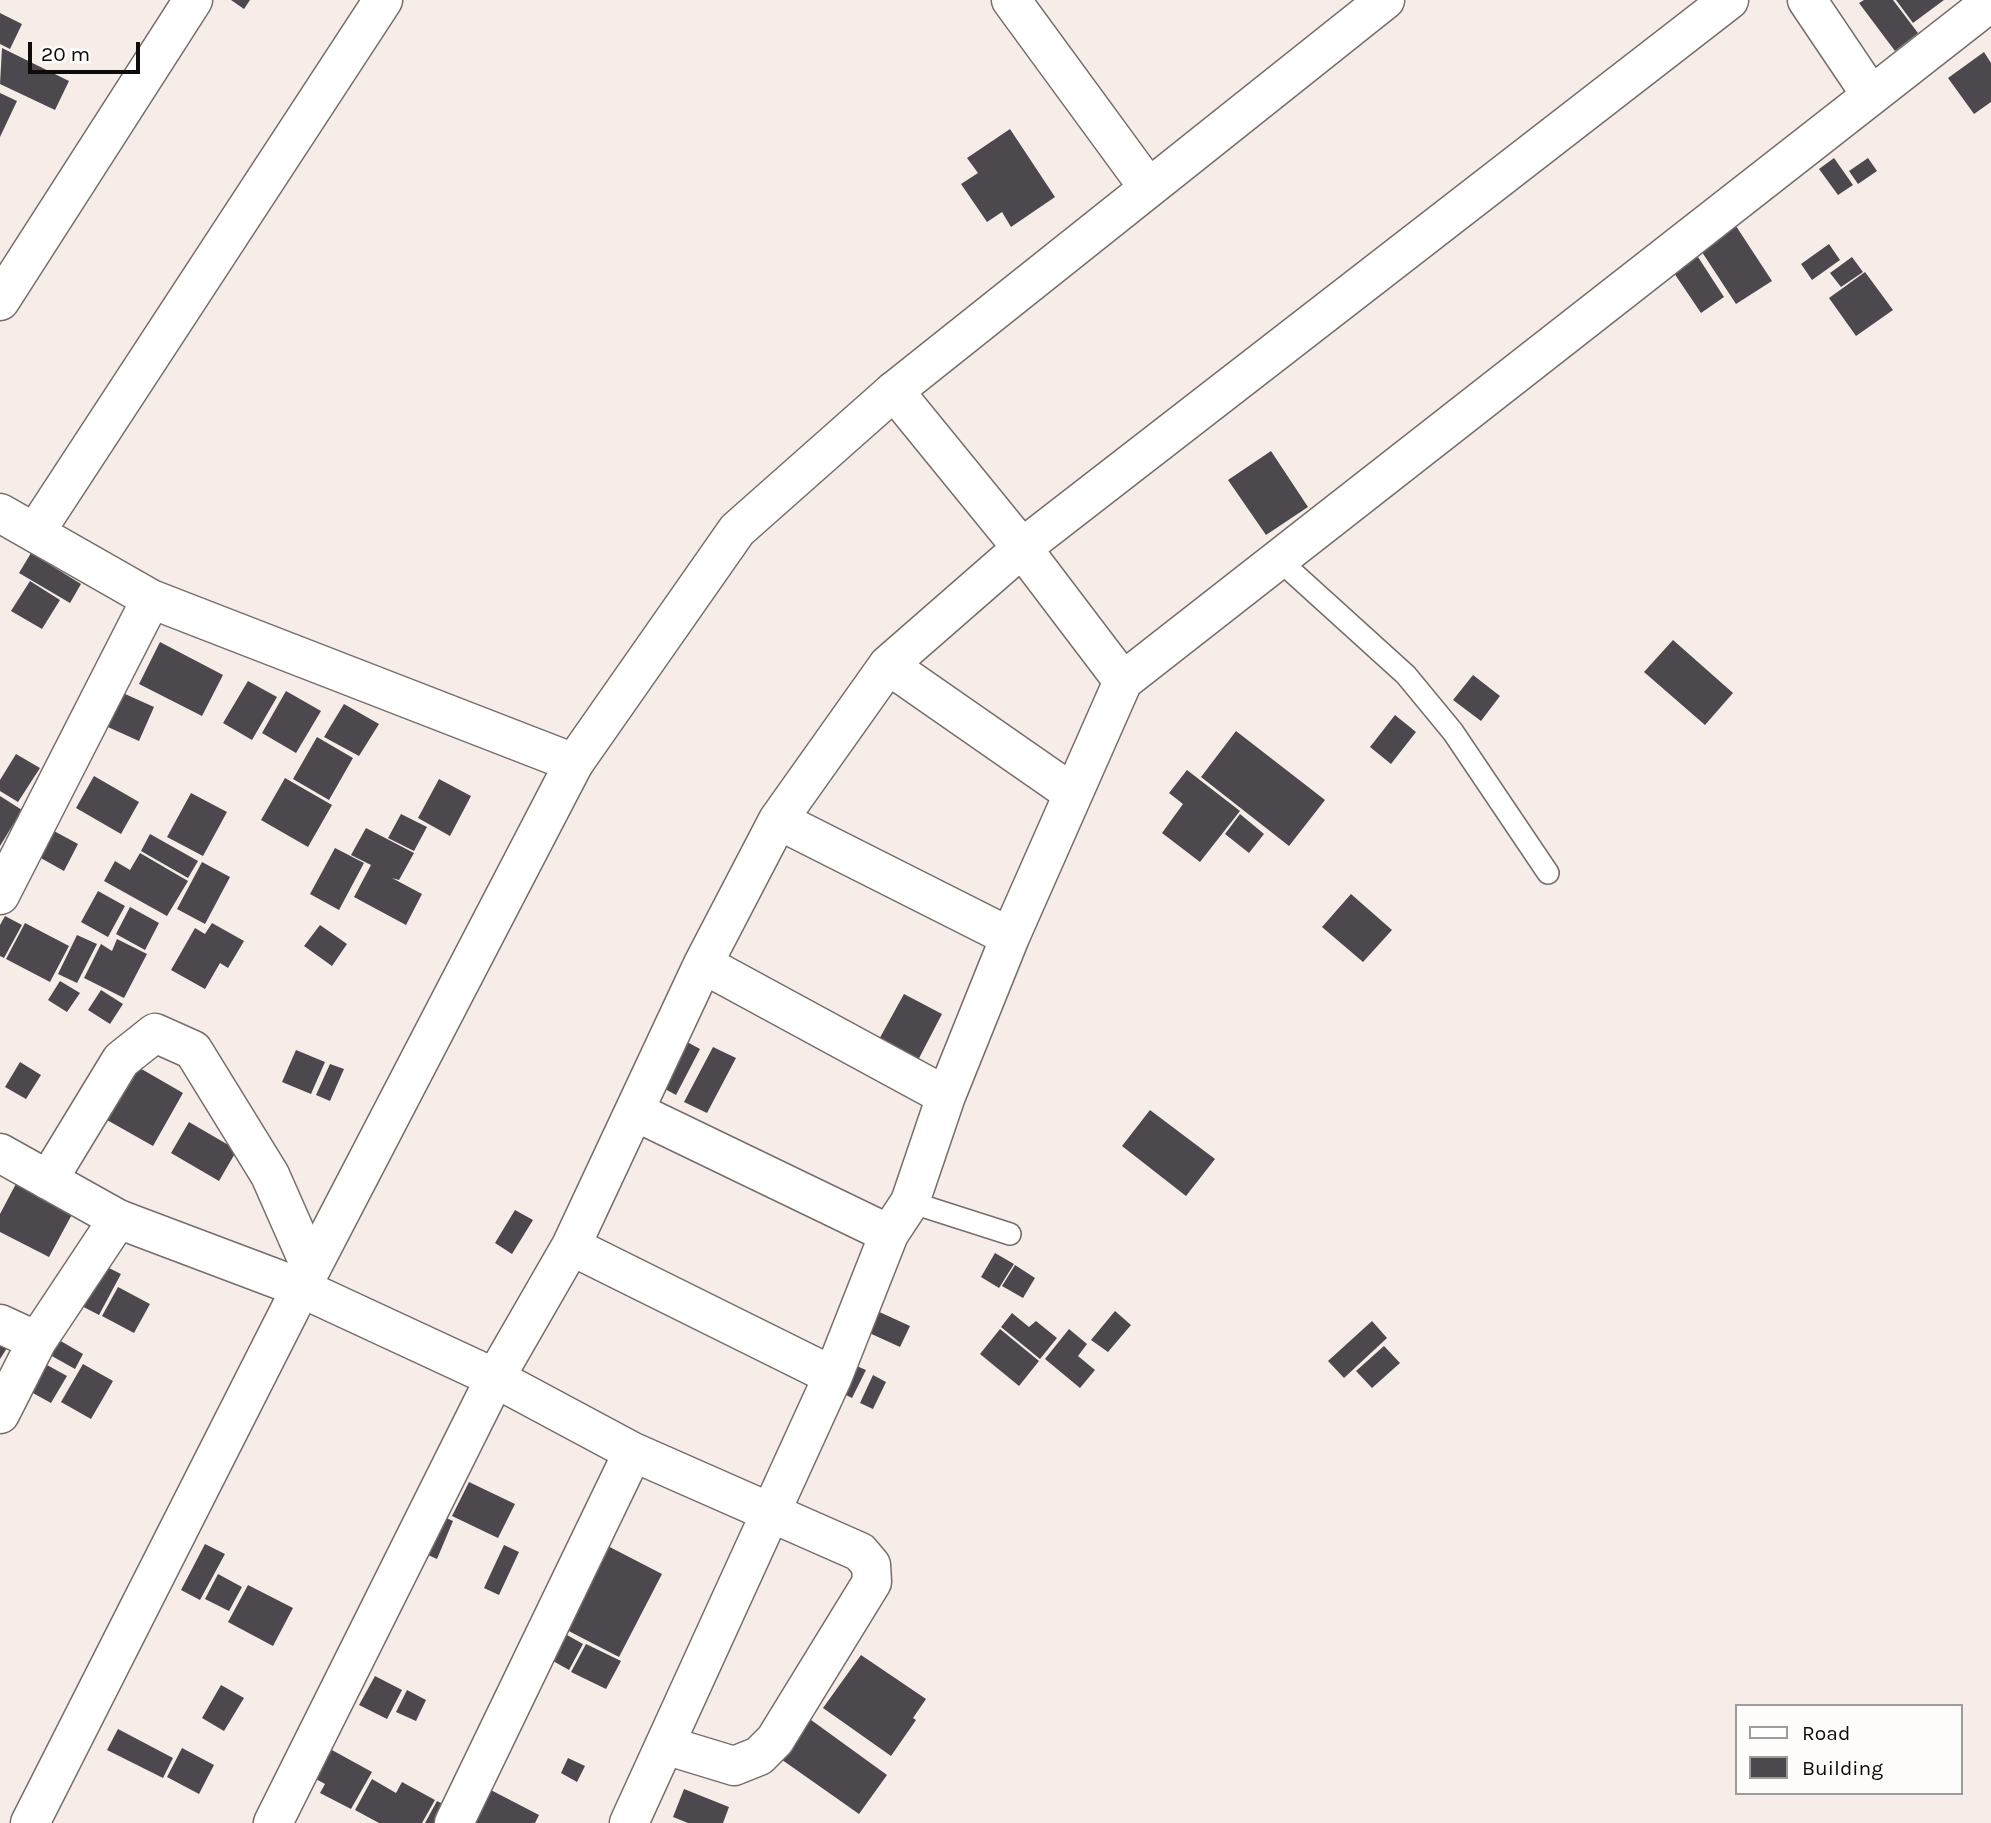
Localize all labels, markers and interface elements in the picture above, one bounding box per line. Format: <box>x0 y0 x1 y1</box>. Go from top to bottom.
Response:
scale bar <box>32 28 144 72</box>
text: 20 m <box>41 42 90 66</box>
legend <box>1736 1704 1963 1795</box>
text: Road <box>1802 1721 1850 1745</box>
text: Building <box>1802 1756 1883 1780</box>

